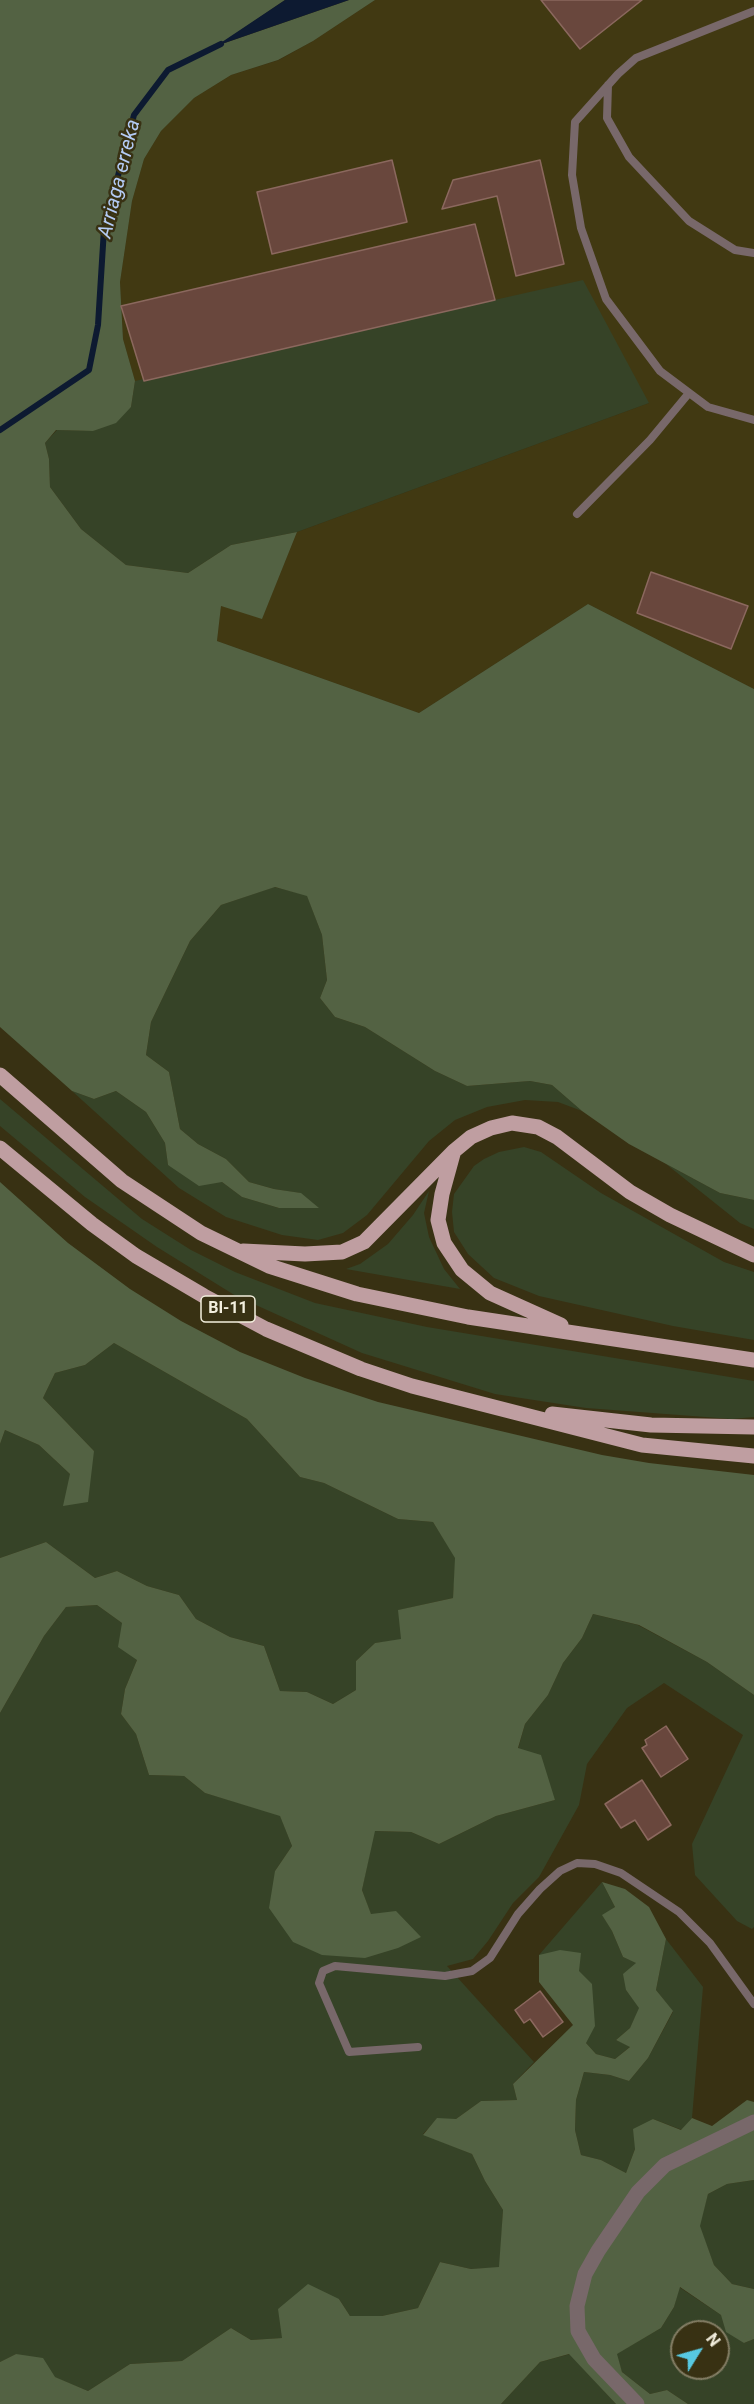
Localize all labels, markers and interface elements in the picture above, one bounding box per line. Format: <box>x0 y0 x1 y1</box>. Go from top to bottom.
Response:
water label: Arriaga erreka <box>94 117 146 241</box>
road number: BI-11 <box>201 1296 255 1322</box>
north arrow <box>670 2320 730 2380</box>
text: N <box>702 2330 724 2350</box>

